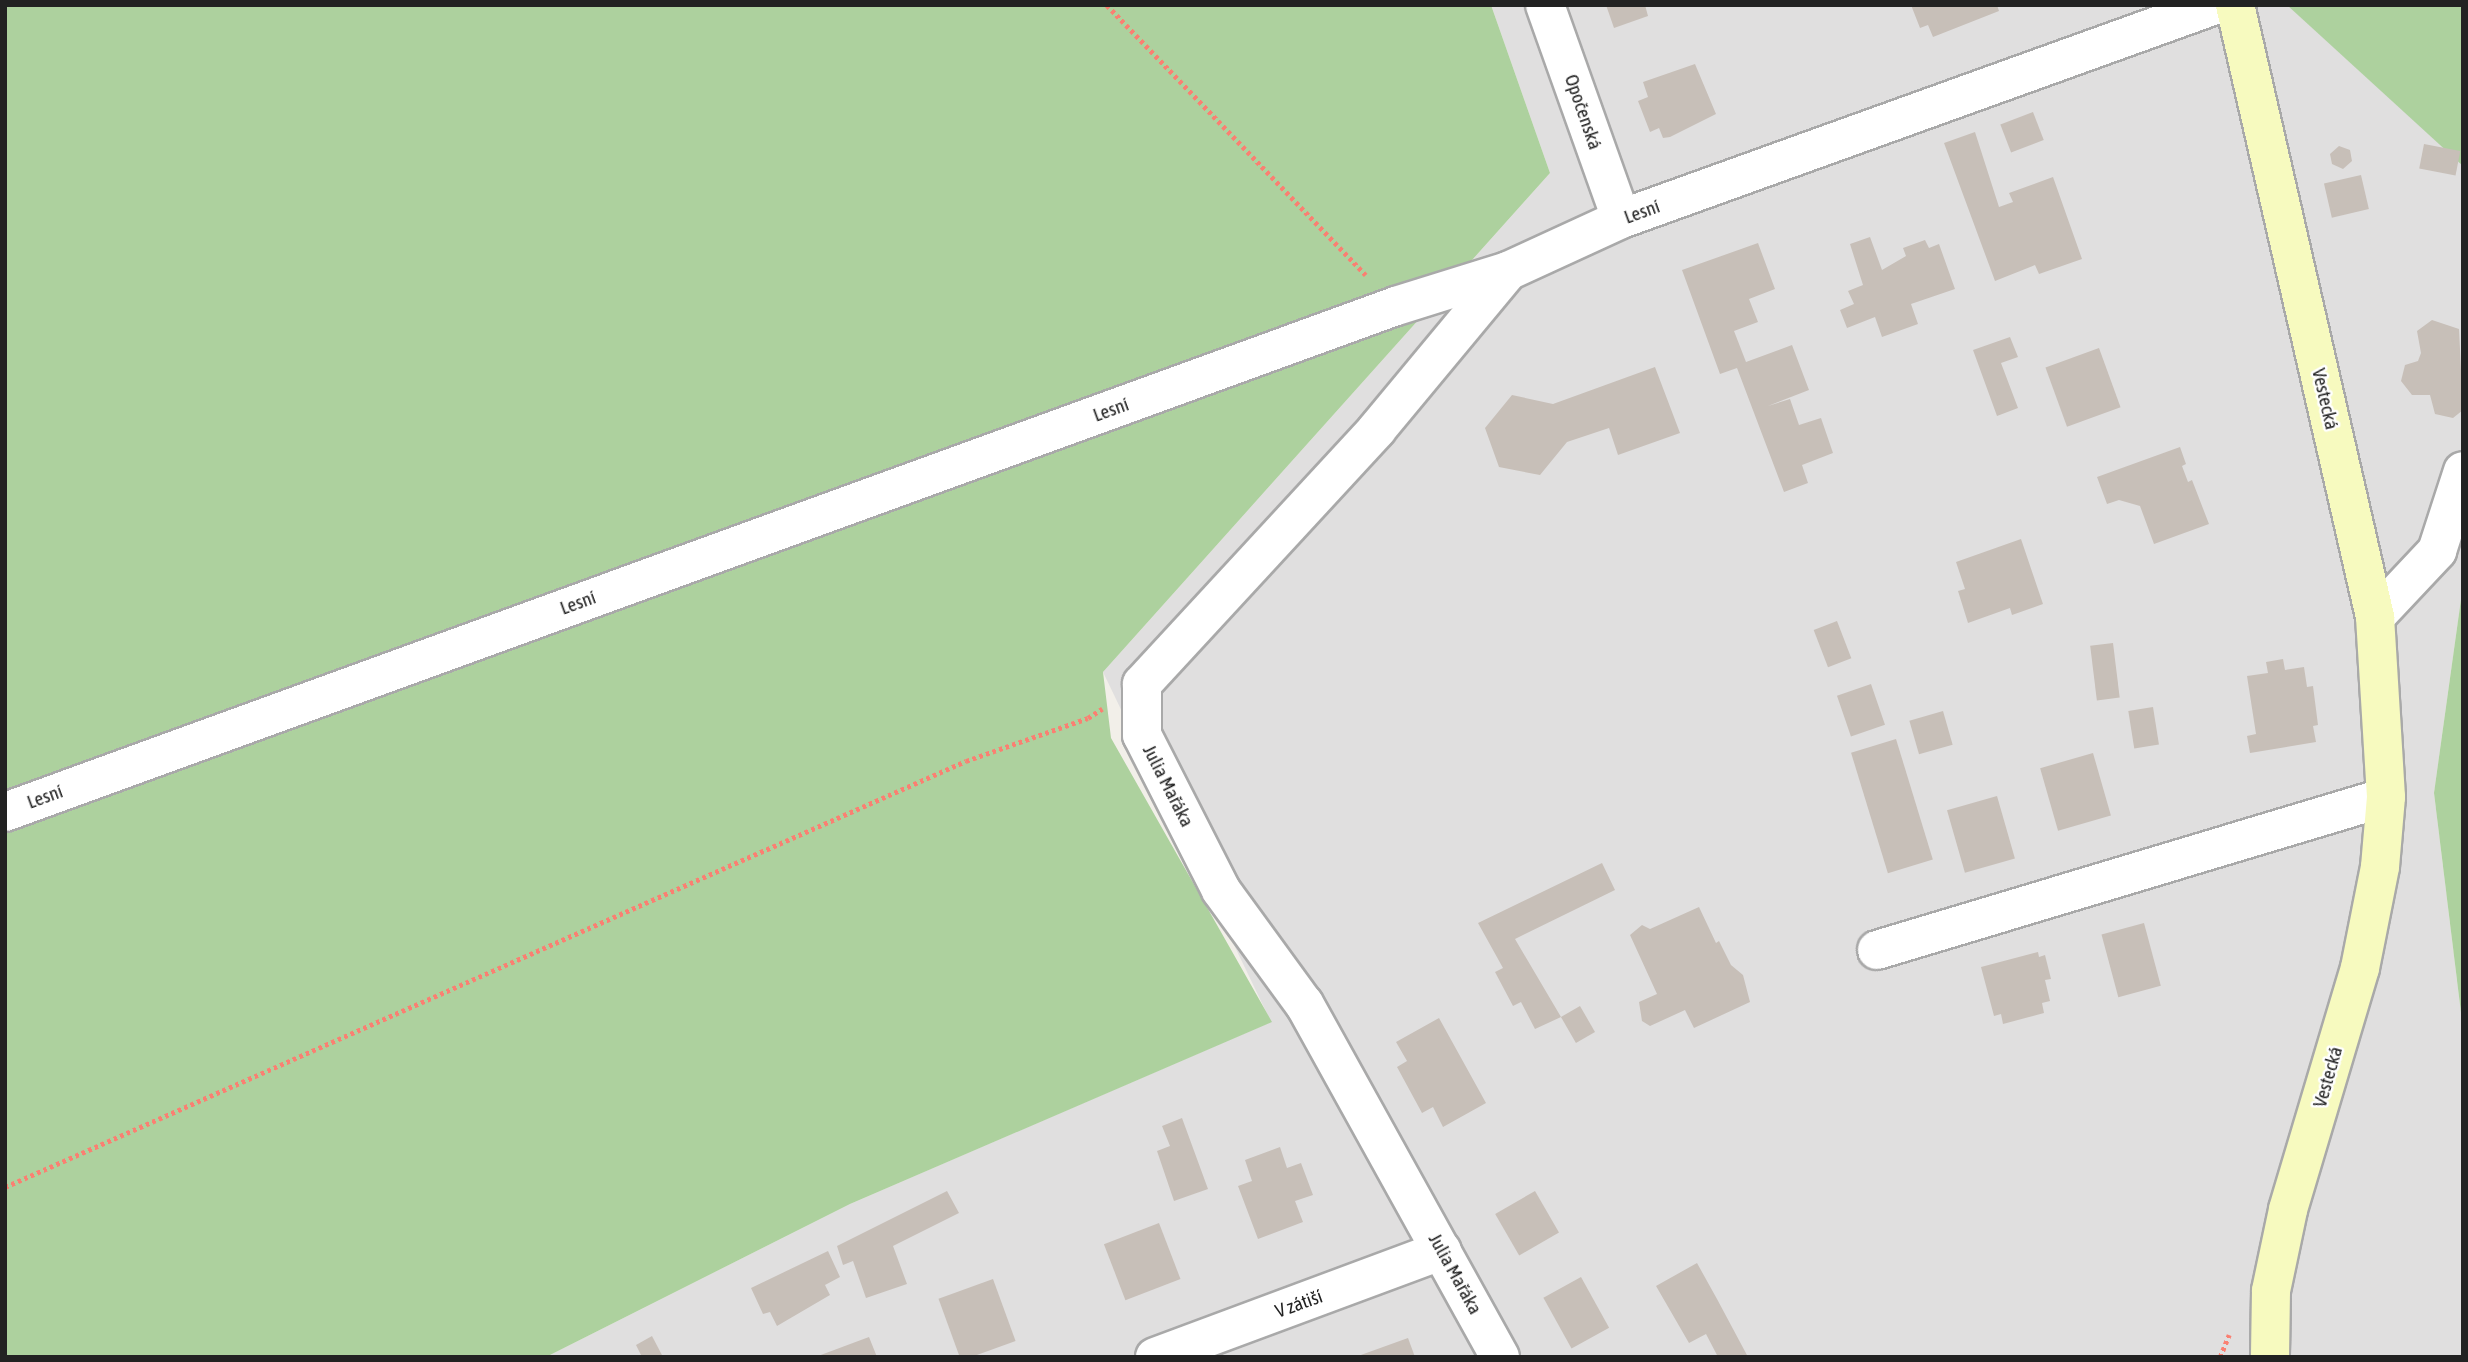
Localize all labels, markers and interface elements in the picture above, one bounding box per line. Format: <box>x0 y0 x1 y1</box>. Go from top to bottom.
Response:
street label: Opočenská <box>1560 72 1606 152</box>
street label: Lesní <box>1621 195 1663 229</box>
street label: Vestecká <box>2307 366 2343 432</box>
street label: Lesní <box>1090 393 1132 427</box>
street label: Lesní <box>557 586 599 620</box>
street label: Julia Mařáka <box>1138 741 1198 831</box>
street label: Lesní <box>24 780 66 814</box>
street label: Vestecká <box>2308 1044 2348 1110</box>
street label: Julia Mařáka <box>1423 1230 1487 1318</box>
street label: V zátiší <box>1272 1285 1326 1323</box>

